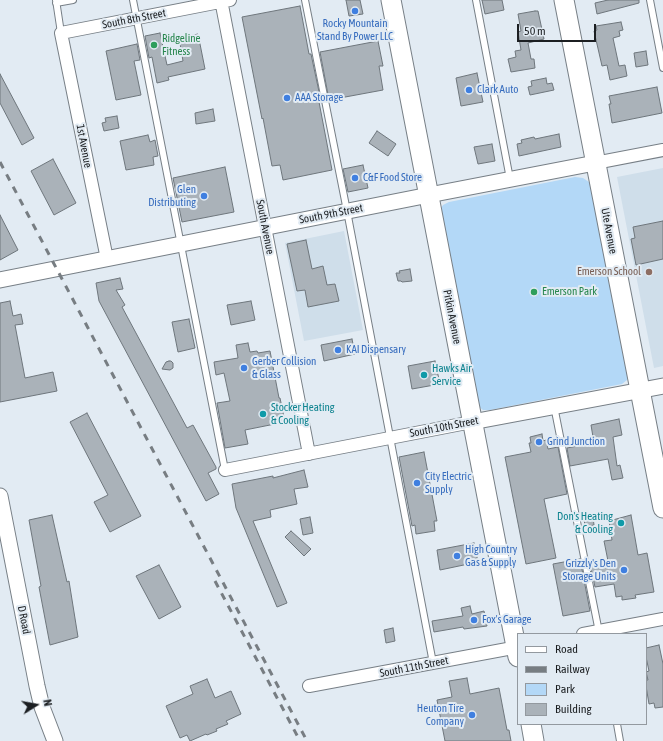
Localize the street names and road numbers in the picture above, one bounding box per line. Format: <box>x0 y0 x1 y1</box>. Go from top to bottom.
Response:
street label: South 8th Street <box>101 6 167 32</box>
street label: 1st Avenue <box>73 123 95 169</box>
street label: South Avenue <box>253 198 277 256</box>
street label: South 9th Street <box>298 201 364 227</box>
street label: Ute Avenue <box>598 207 620 255</box>
street label: Pitkin Avenue <box>440 289 464 345</box>
street label: South 10th Street <box>409 414 479 440</box>
street label: D Road <box>15 605 33 635</box>
street label: South 11th Street <box>379 654 449 680</box>

